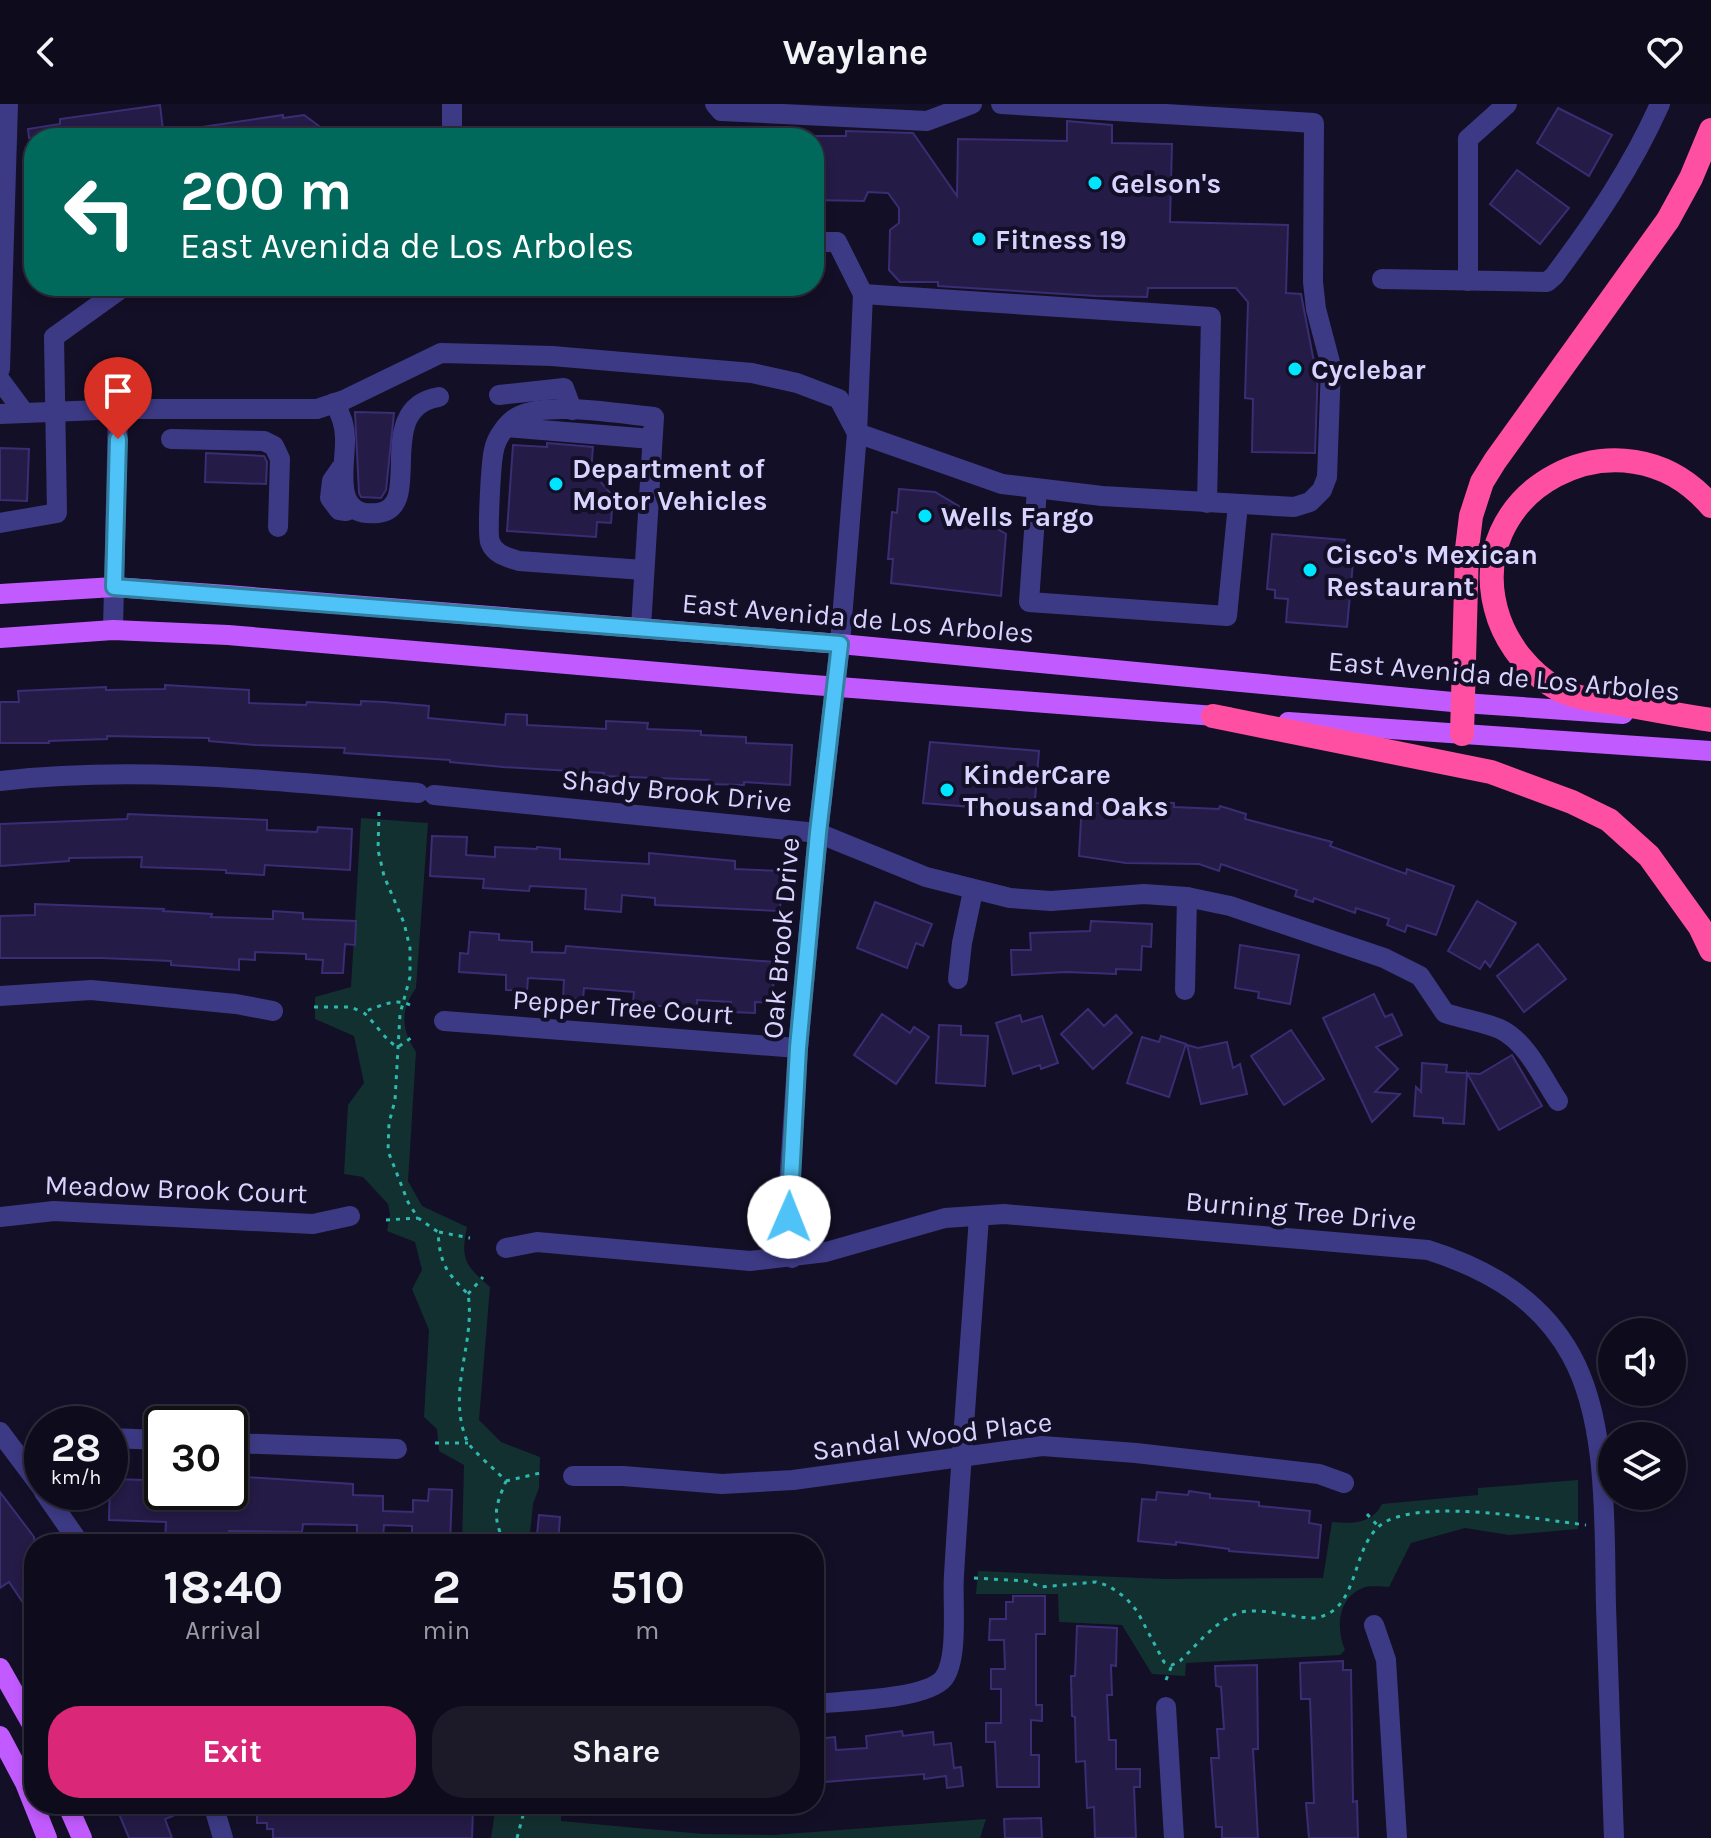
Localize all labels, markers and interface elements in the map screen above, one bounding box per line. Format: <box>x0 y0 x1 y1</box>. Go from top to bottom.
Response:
icon: back <box>24 30 68 74</box>
icon: heart <box>1643 30 1687 74</box>
text: Waylane <box>783 31 928 73</box>
text: 200 m <box>180 158 352 223</box>
icon: left <box>48 160 152 264</box>
place label: Gelson's <box>1111 167 1221 200</box>
marker: Gelson's <box>1086 174 1104 192</box>
place label: Fitness 19 <box>995 223 1127 256</box>
text: East Avenida de Los Arboles <box>180 225 634 267</box>
marker: Fitness 19 <box>970 230 988 248</box>
place label: Cyclebar <box>1311 353 1426 386</box>
pin <box>84 357 152 439</box>
marker: Cyclebar <box>1286 360 1304 378</box>
icon: arrive <box>96 369 140 413</box>
place label: Department of Motor Vehicles <box>572 452 767 517</box>
marker: Department of Motor Vehicles <box>547 475 565 493</box>
place label: Wells Fargo <box>941 500 1094 533</box>
marker: Wells Fargo <box>916 507 934 525</box>
place label: Cisco's Mexican Restaurant <box>1326 538 1538 603</box>
marker: Cisco's Mexican Restaurant <box>1301 561 1319 579</box>
street label: East Avenida de Los Arboles <box>681 586 1035 650</box>
street label: East Avenida de Los Arboles <box>1327 644 1681 708</box>
place label: KinderCare Thousand Oaks <box>963 758 1168 823</box>
street label: Shady Brook Drive <box>560 762 794 820</box>
marker: KinderCare Thousand Oaks <box>938 781 956 799</box>
street label: Oak Brook Drive <box>756 836 806 1040</box>
street label: Pepper Tree Court <box>511 983 735 1031</box>
street label: Meadow Brook Court <box>44 1168 308 1210</box>
position arrow <box>747 1175 831 1259</box>
street label: Burning Tree Drive <box>1184 1184 1418 1238</box>
map controls <box>1598 1318 1686 1510</box>
button: sound <box>1598 1318 1686 1406</box>
street label: Sandal Wood Place <box>810 1405 1054 1467</box>
speed limit sign: 30 <box>144 1406 248 1510</box>
button: layers <box>1598 1422 1686 1510</box>
text: 28 <box>51 1424 101 1471</box>
text: km/h <box>51 1466 101 1489</box>
text: 18:40 <box>163 1559 283 1615</box>
text: 2 <box>432 1559 461 1615</box>
text: 510 <box>609 1559 685 1615</box>
text: Arrival <box>185 1615 261 1646</box>
text: min <box>422 1615 470 1646</box>
text: m <box>635 1615 659 1646</box>
button: Exit <box>48 1706 416 1798</box>
button: Share <box>432 1706 800 1798</box>

